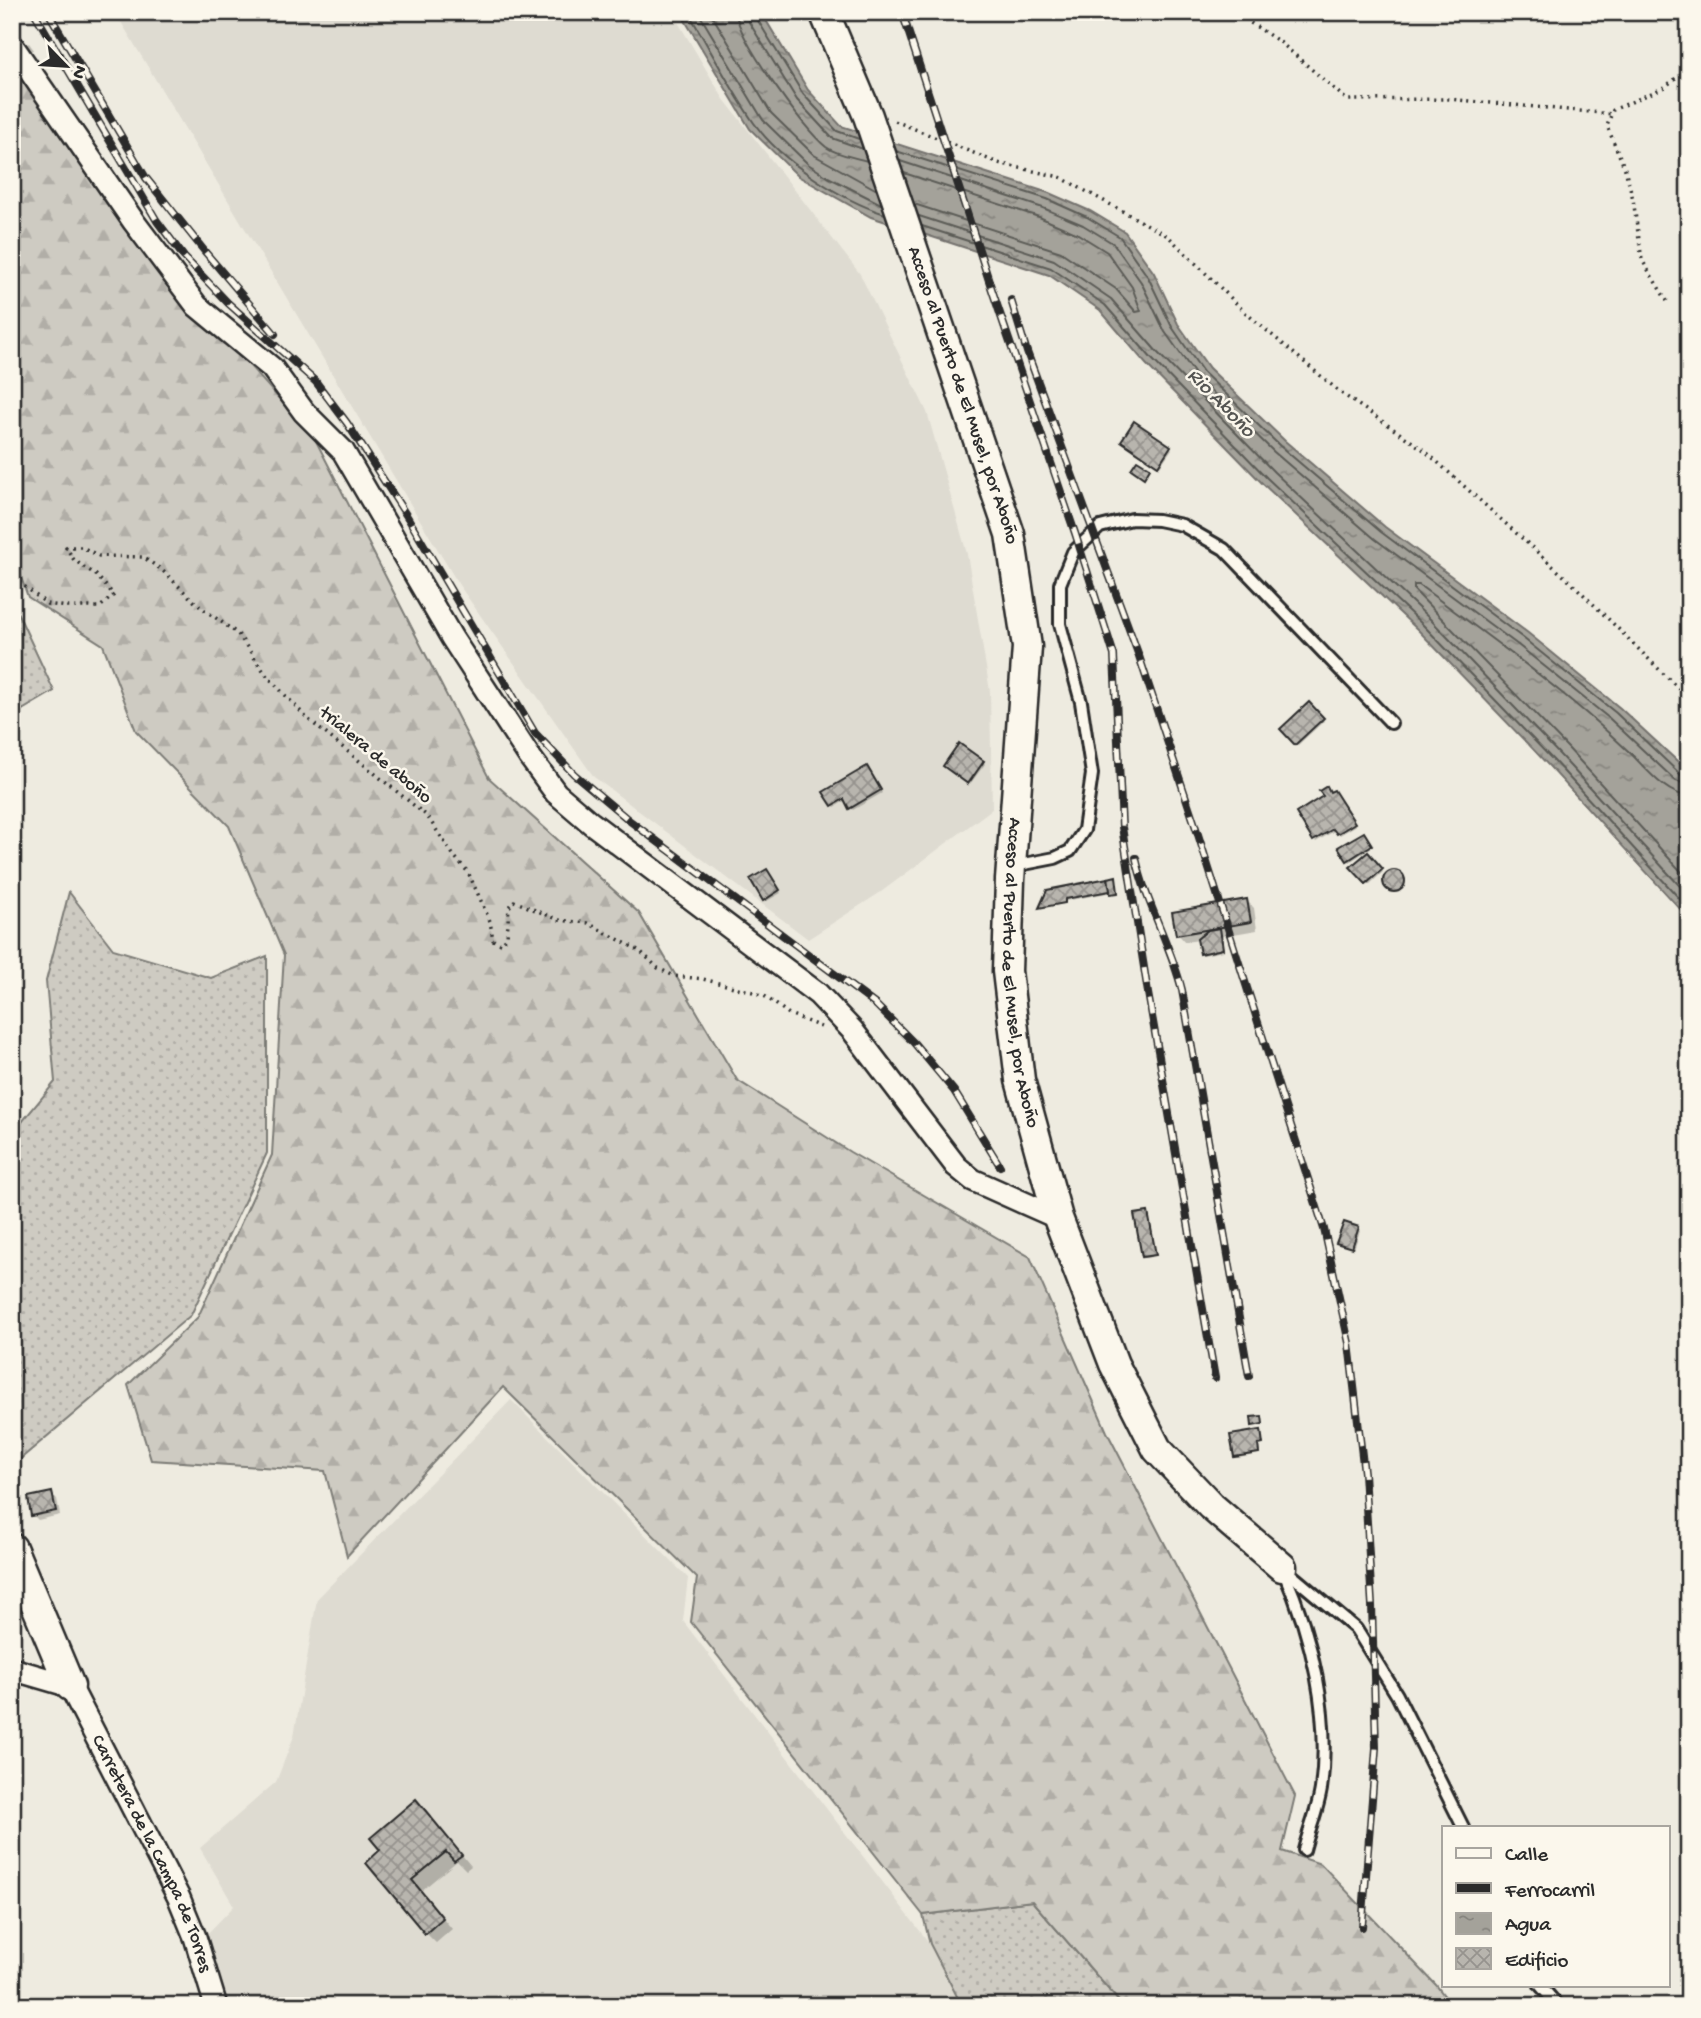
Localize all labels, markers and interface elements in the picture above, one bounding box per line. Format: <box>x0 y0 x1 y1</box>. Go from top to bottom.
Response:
north arrow <box>32 32 102 102</box>
text: N <box>65 61 91 82</box>
street label: Acceso al Puerto de El Musel, por Aboño <box>902 244 1023 546</box>
water label: Rio Aboño <box>1181 364 1260 445</box>
street label: trialera de aboño <box>313 701 436 810</box>
street label: Acceso al Puerto de El Musel, por Aboño <box>996 817 1044 1131</box>
street label: Carretera de la Campa de Torres <box>86 1731 217 1976</box>
legend <box>1442 1826 1670 1986</box>
text: Calle <box>1505 1844 1549 1869</box>
text: Ferrocarril <box>1504 1880 1595 1905</box>
text: Agua <box>1505 1914 1552 1939</box>
text: Edificio <box>1505 1950 1569 1975</box>

